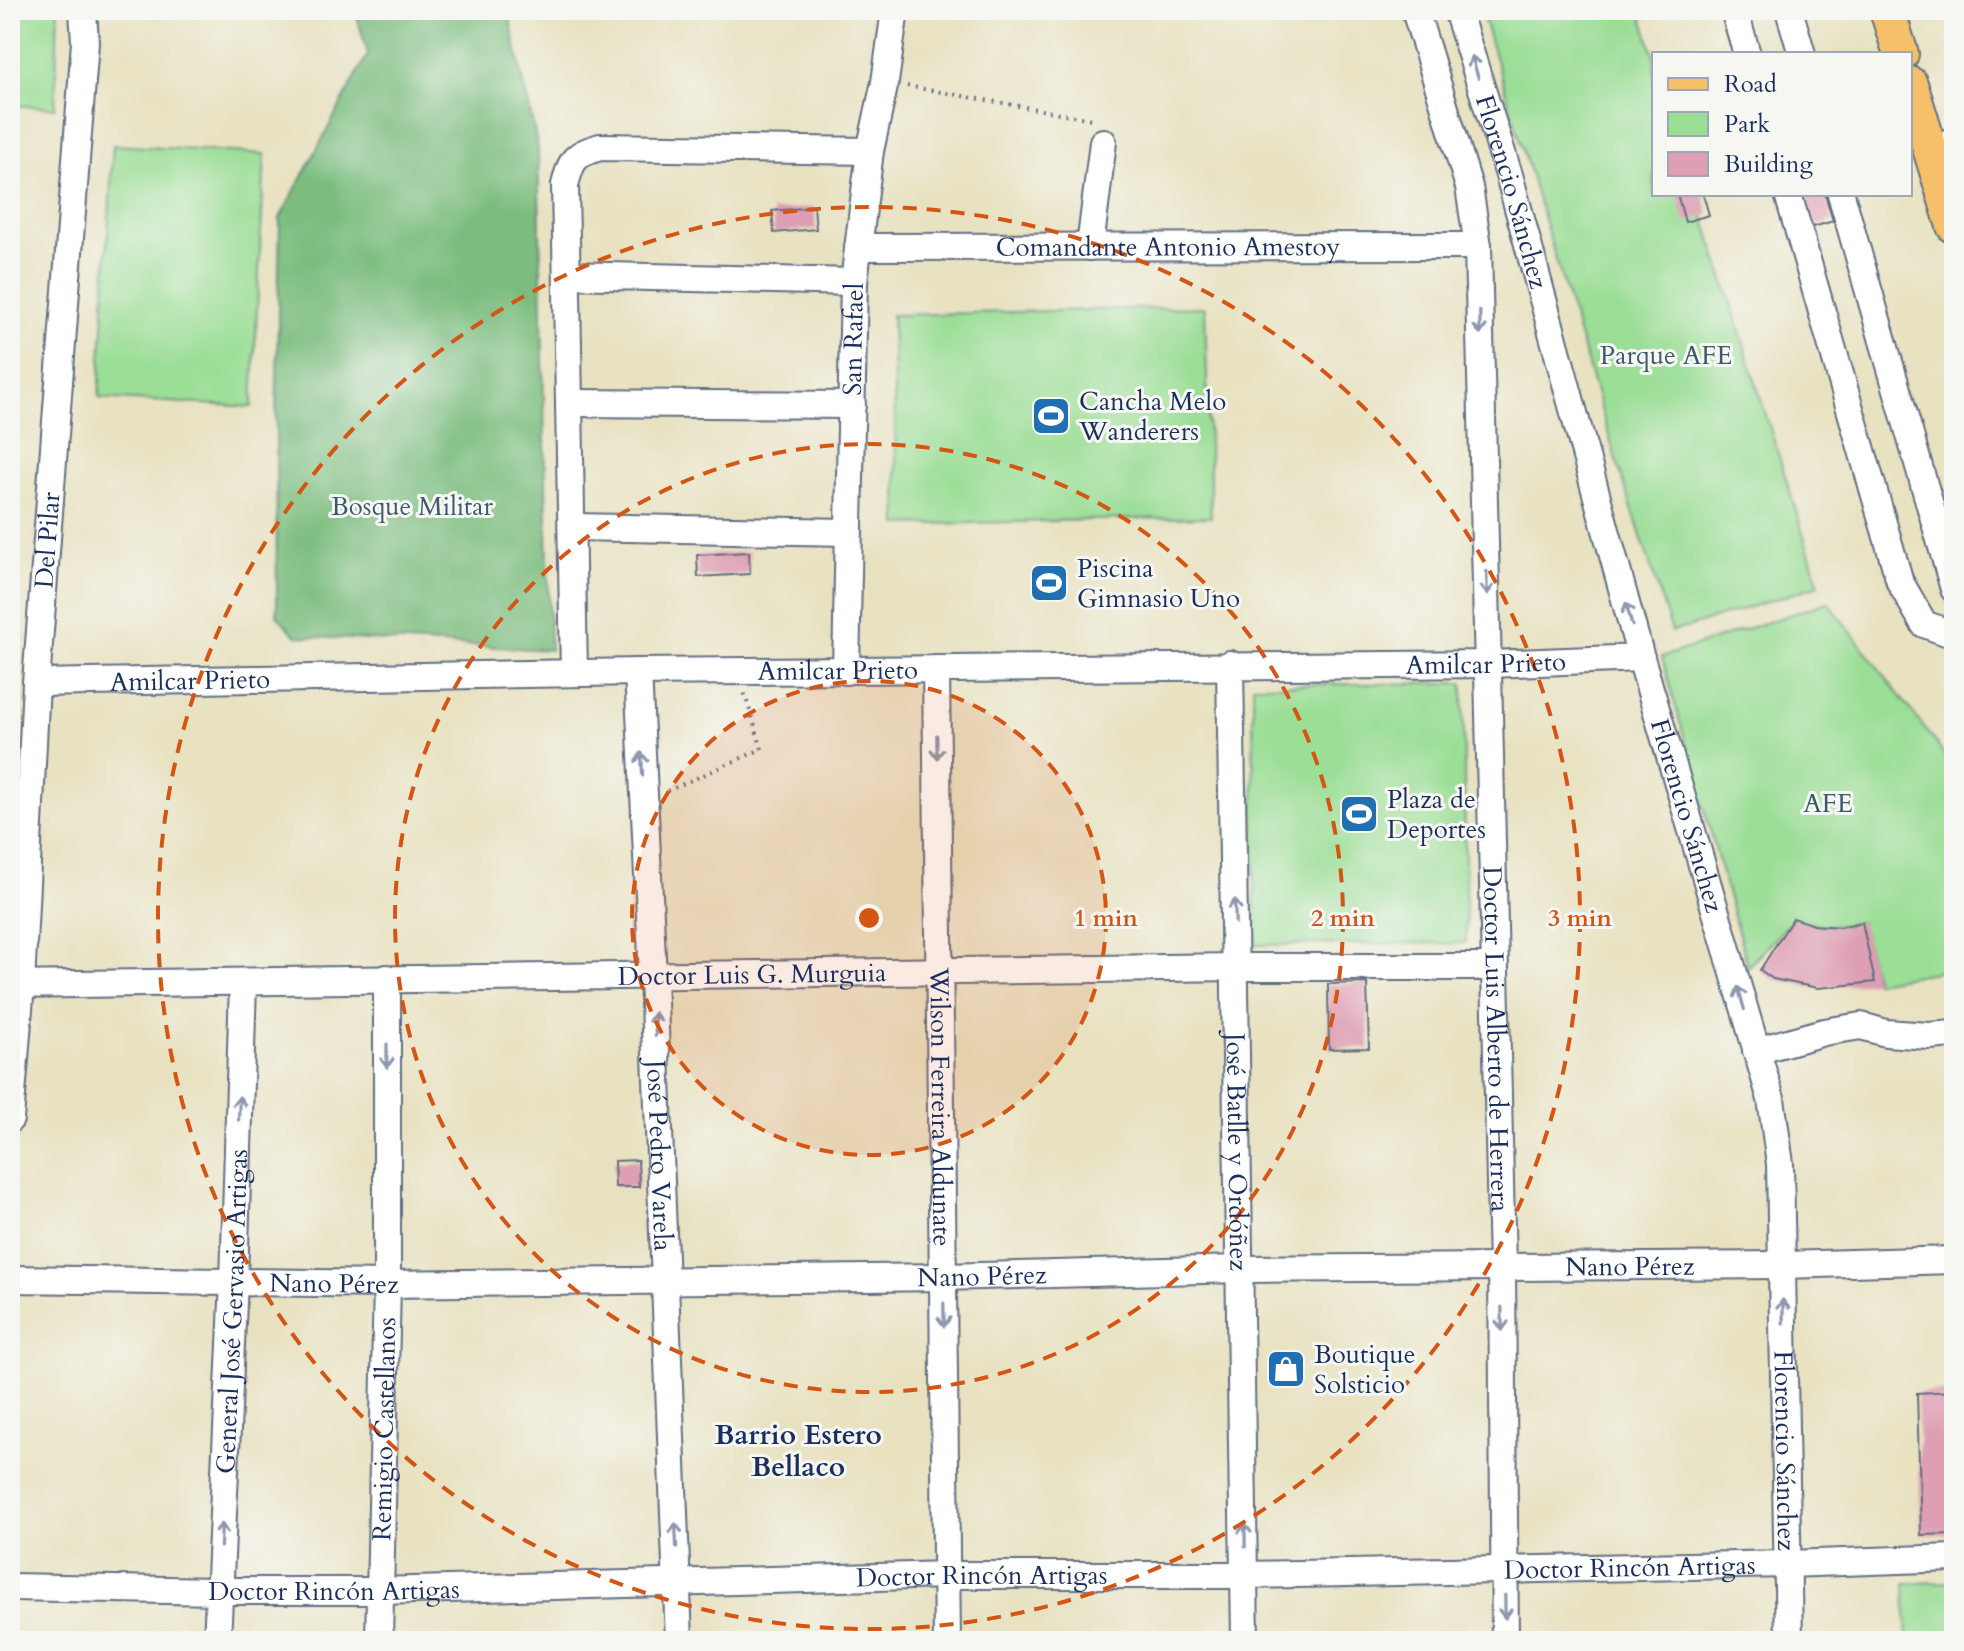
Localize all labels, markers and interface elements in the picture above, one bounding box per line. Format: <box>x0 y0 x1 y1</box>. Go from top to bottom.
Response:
legend <box>1652 52 1912 196</box>
one-way arrow <box>1467 55 1481 80</box>
text: Road <box>1724 68 1777 101</box>
street label: Florencio Sánchez <box>1467 91 1556 293</box>
text: Park <box>1724 108 1770 141</box>
text: Building <box>1724 148 1814 181</box>
street label: Comandante Antonio Amestoy <box>996 229 1341 265</box>
street label: San Rafael <box>835 282 872 396</box>
one-way arrow <box>1473 310 1488 336</box>
park label: Parque AFE <box>1600 338 1732 373</box>
place label: Cancha Melo Wanderers <box>1078 384 1226 449</box>
sports icon: Cancha Melo Wanderers <box>1030 395 1072 437</box>
park label: Bosque Militar <box>331 489 494 524</box>
street label: Del Pilar <box>26 490 69 590</box>
place label: Piscina Gimnasio Uno <box>1077 551 1240 616</box>
sports icon: Piscina Gimnasio Uno <box>1028 562 1070 604</box>
one-way arrow <box>1479 569 1495 596</box>
one-way arrow <box>1621 601 1636 627</box>
street label: Amilcar Prieto <box>1406 644 1567 683</box>
street label: Amilcar Prieto <box>758 652 918 689</box>
street label: Amilcar Prieto <box>110 662 270 700</box>
street label: Florencio Sánchez <box>1642 715 1732 917</box>
one-way arrow <box>930 733 945 760</box>
one-way arrow <box>635 751 650 778</box>
place label: Plaza de Deportes <box>1387 782 1486 847</box>
park label: AFE <box>1803 786 1853 821</box>
sports icon: Plaza de Deportes <box>1338 793 1380 835</box>
street label: Doctor Luis Alberto de Herrera <box>1475 866 1518 1212</box>
one-way arrow <box>1227 898 1243 925</box>
text: 1 min <box>1074 902 1139 935</box>
text: 2 min <box>1311 902 1376 935</box>
text: 3 min <box>1548 902 1613 935</box>
centre of rings <box>855 904 883 932</box>
street label: Doctor Luis G. Murguia <box>617 955 887 994</box>
street label: Wilson Ferreira Aldunate <box>921 966 960 1247</box>
one-way arrow <box>1733 985 1748 1011</box>
one-way arrow <box>647 1011 662 1037</box>
street label: José Batlle y Ordóñez <box>1218 1029 1256 1272</box>
one-way arrow <box>379 1042 395 1069</box>
street label: José Pedro Varela <box>638 1055 681 1252</box>
one-way arrow <box>232 1095 247 1121</box>
street label: General José Gervasio Artigas <box>208 1148 256 1475</box>
street label: Nano Pérez <box>1565 1249 1695 1285</box>
street label: Nano Pérez <box>917 1257 1047 1295</box>
street label: Nano Pérez <box>269 1265 399 1302</box>
one-way arrow <box>1776 1298 1791 1325</box>
one-way arrow <box>936 1301 952 1328</box>
one-way arrow <box>1494 1305 1510 1332</box>
street label: Remigio Castellanos <box>364 1317 404 1541</box>
place label: Boutique Solsticio <box>1314 1337 1416 1402</box>
shop icon: Boutique Solsticio <box>1265 1348 1307 1390</box>
street label: Florencio Sánchez <box>1766 1350 1804 1552</box>
district label: Barrio Estero Bellaco <box>714 1416 882 1486</box>
one-way arrow <box>214 1522 229 1549</box>
one-way arrow <box>668 1522 683 1549</box>
one-way arrow <box>1237 1522 1253 1549</box>
street label: Doctor Rincón Artigas <box>1504 1548 1756 1588</box>
street label: Doctor Rincón Artigas <box>855 1558 1108 1596</box>
street label: Doctor Rincón Artigas <box>208 1572 460 1609</box>
one-way arrow <box>1497 1593 1513 1620</box>

